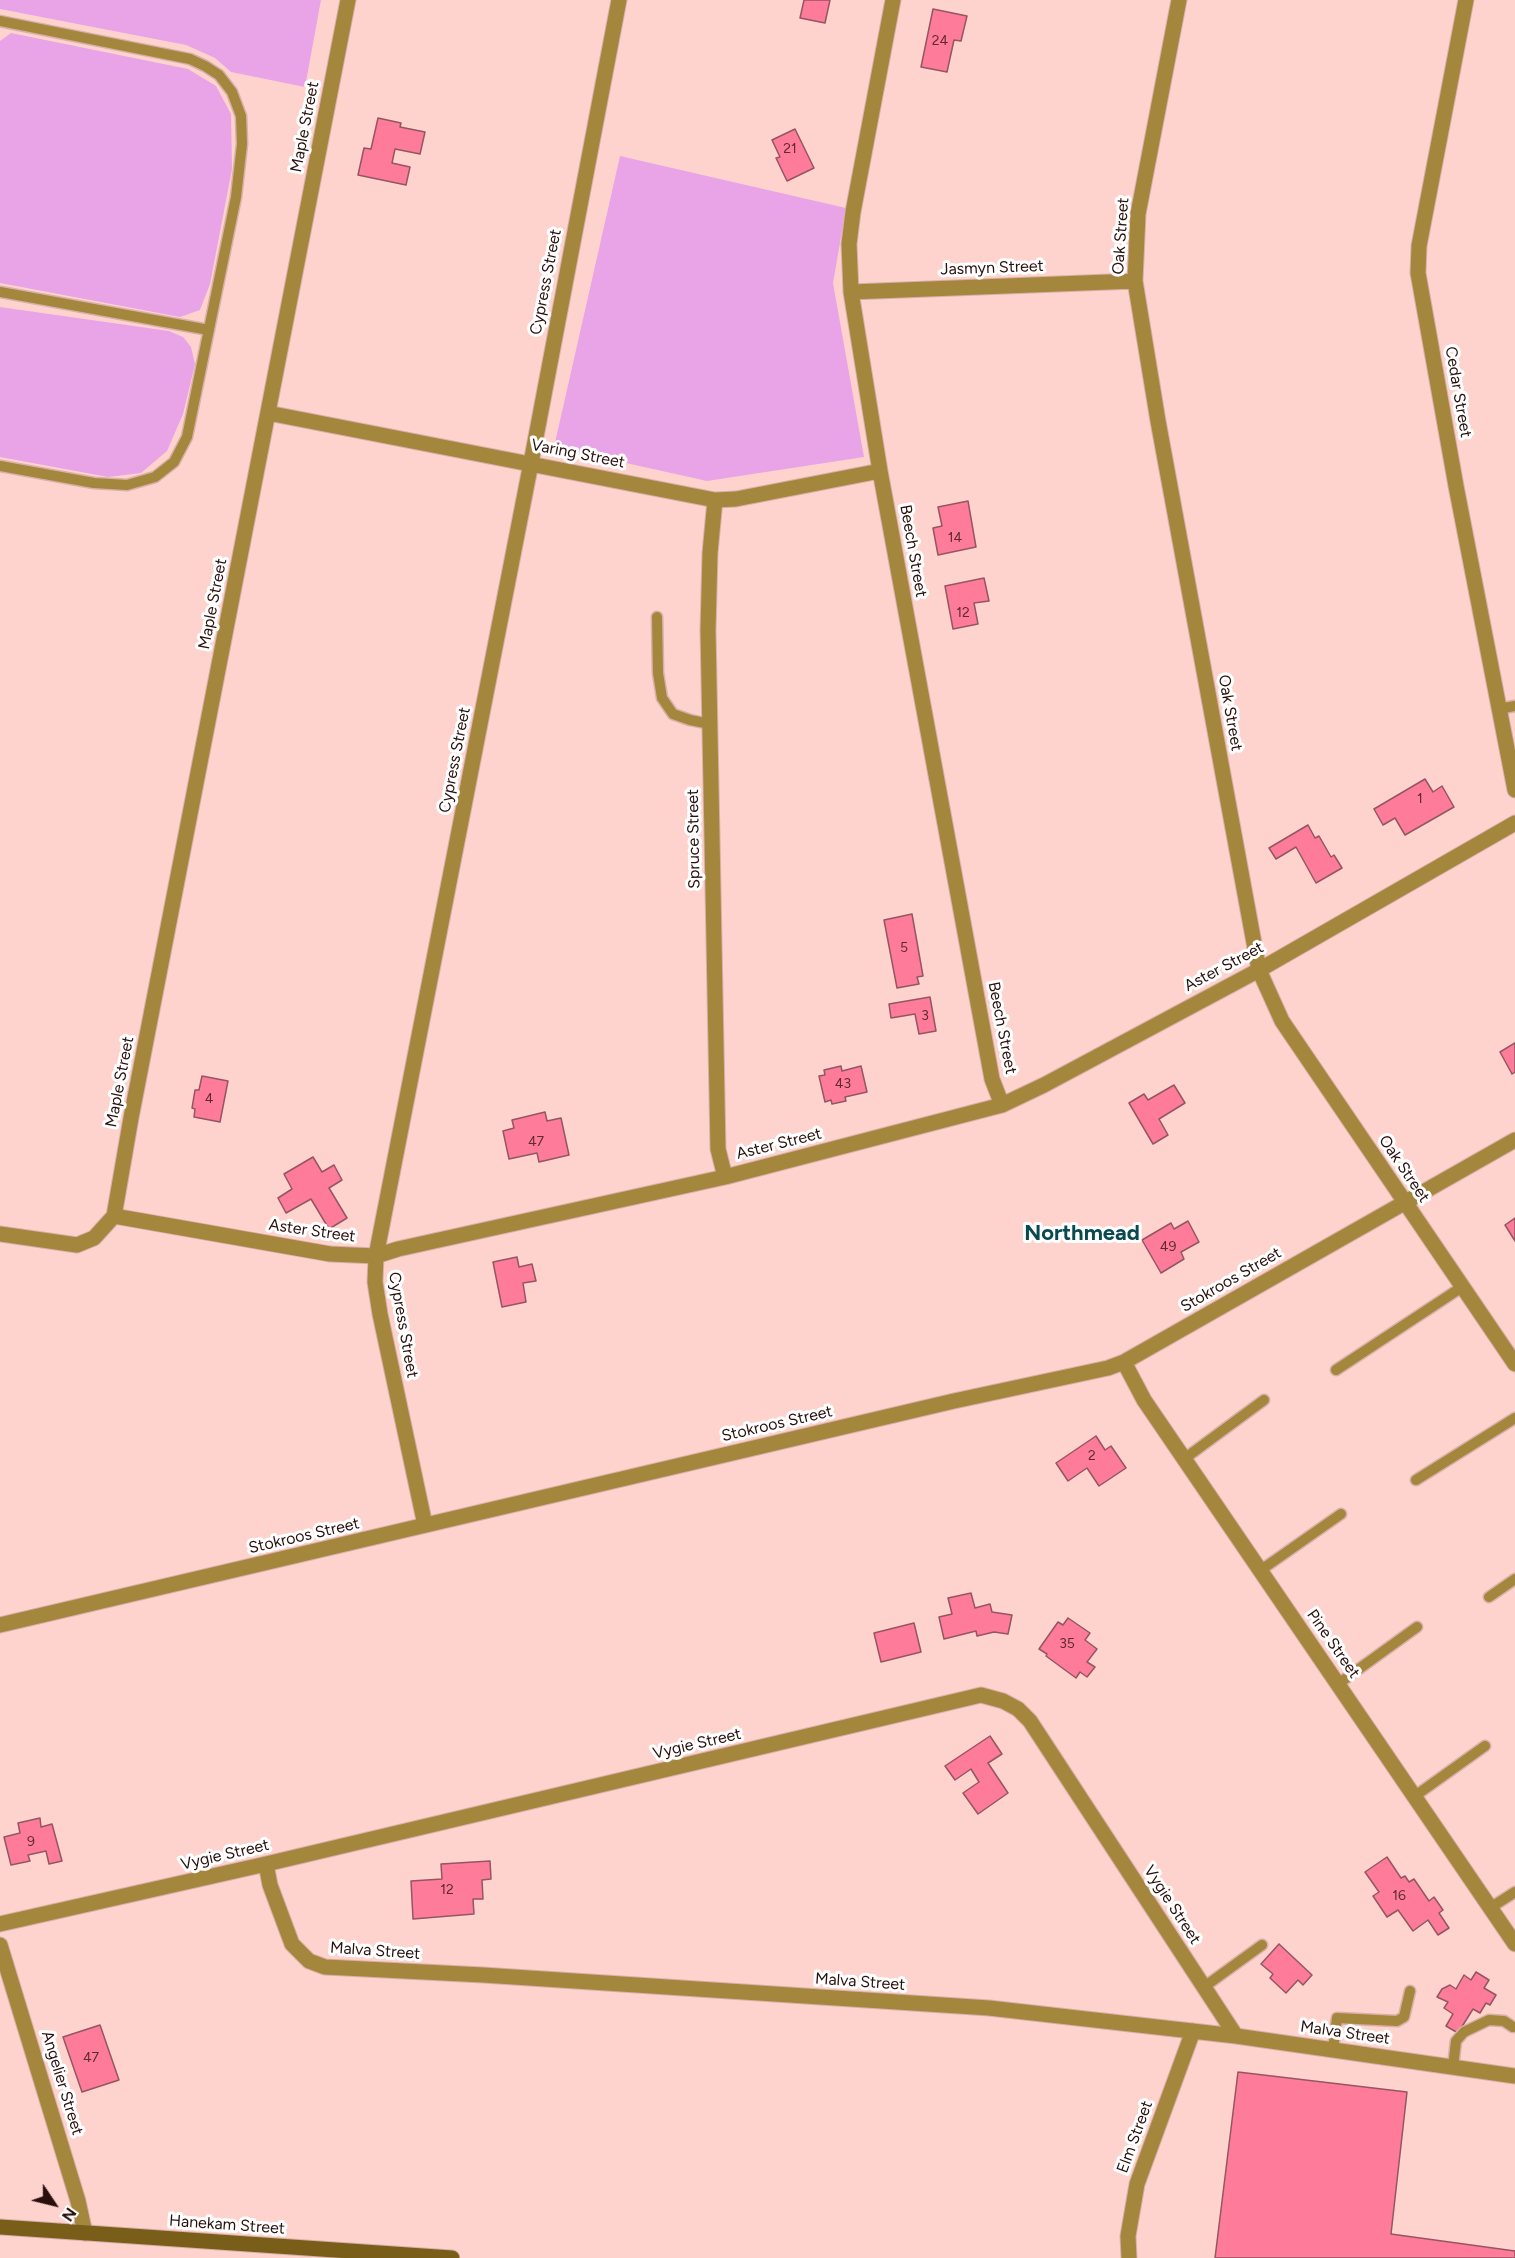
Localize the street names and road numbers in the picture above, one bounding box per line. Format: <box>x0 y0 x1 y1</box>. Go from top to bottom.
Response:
street label: Maple Street <box>287 80 323 174</box>
street label: Oak Street <box>1109 197 1133 275</box>
street label: Cypress Street <box>526 228 566 336</box>
street label: Jasmyn Street <box>940 257 1044 279</box>
street label: Cedar Street <box>1441 345 1475 439</box>
street label: Varing Street <box>530 436 626 472</box>
street label: Beech Street <box>895 503 931 599</box>
street label: Maple Street <box>195 557 231 651</box>
street label: Oak Street <box>1214 673 1246 753</box>
street label: Cypress Street <box>435 706 475 814</box>
street label: Spruce Street <box>684 789 704 889</box>
street label: Aster Street <box>1181 938 1267 996</box>
street label: Beech Street <box>984 980 1020 1076</box>
street label: Maple Street <box>102 1035 138 1129</box>
street label: Aster Street <box>734 1124 824 1164</box>
street label: Oak Street <box>1374 1132 1434 1206</box>
street label: Aster Street <box>267 1215 357 1247</box>
street label: Stokroos Street <box>1177 1243 1285 1317</box>
street label: Cypress Street <box>384 1271 422 1379</box>
street label: Stokroos Street <box>720 1402 834 1446</box>
street label: Stokroos Street <box>247 1514 361 1558</box>
street label: Pine Street <box>1302 1606 1364 1682</box>
street label: Vygie Street <box>651 1725 743 1763</box>
street label: Vygie Street <box>179 1836 271 1874</box>
street label: Vygie Street <box>1139 1862 1205 1948</box>
street label: Malva Street <box>329 1938 421 1964</box>
street label: Malva Street <box>814 1969 906 1995</box>
street label: Malva Street <box>1299 2017 1391 2049</box>
street label: Angelier Street <box>37 2029 87 2137</box>
street label: Elm Street <box>1113 2098 1157 2176</box>
street label: Hanekam Street <box>168 2211 286 2239</box>

